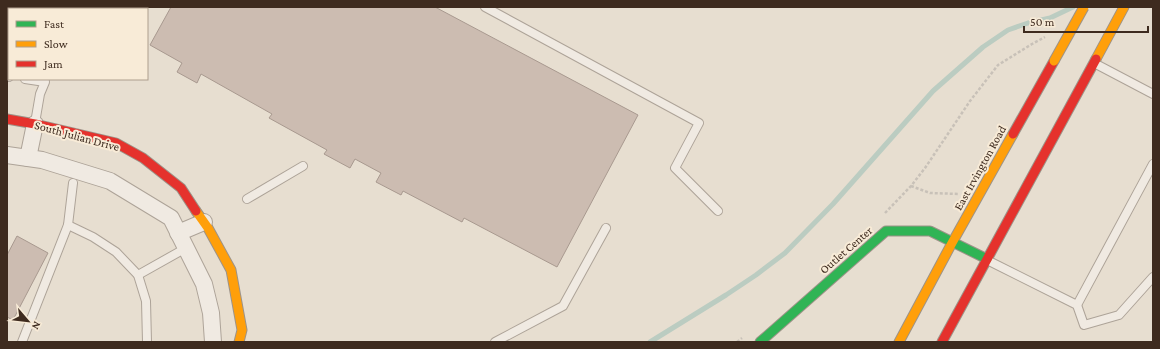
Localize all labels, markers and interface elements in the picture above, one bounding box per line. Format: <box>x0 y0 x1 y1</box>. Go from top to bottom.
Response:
legend <box>8 8 148 80</box>
scale bar <box>1024 8 1148 34</box>
text: 50 m <box>1030 15 1055 29</box>
text: Fast <box>44 17 65 31</box>
text: Slow <box>44 37 68 51</box>
text: Jam <box>43 57 63 71</box>
street label: South Julian Drive <box>33 118 121 154</box>
street label: East Irvington Road <box>951 123 1009 213</box>
street label: Outlet Center <box>817 223 876 277</box>
north arrow <box>8 301 48 341</box>
text: N <box>30 320 44 332</box>

